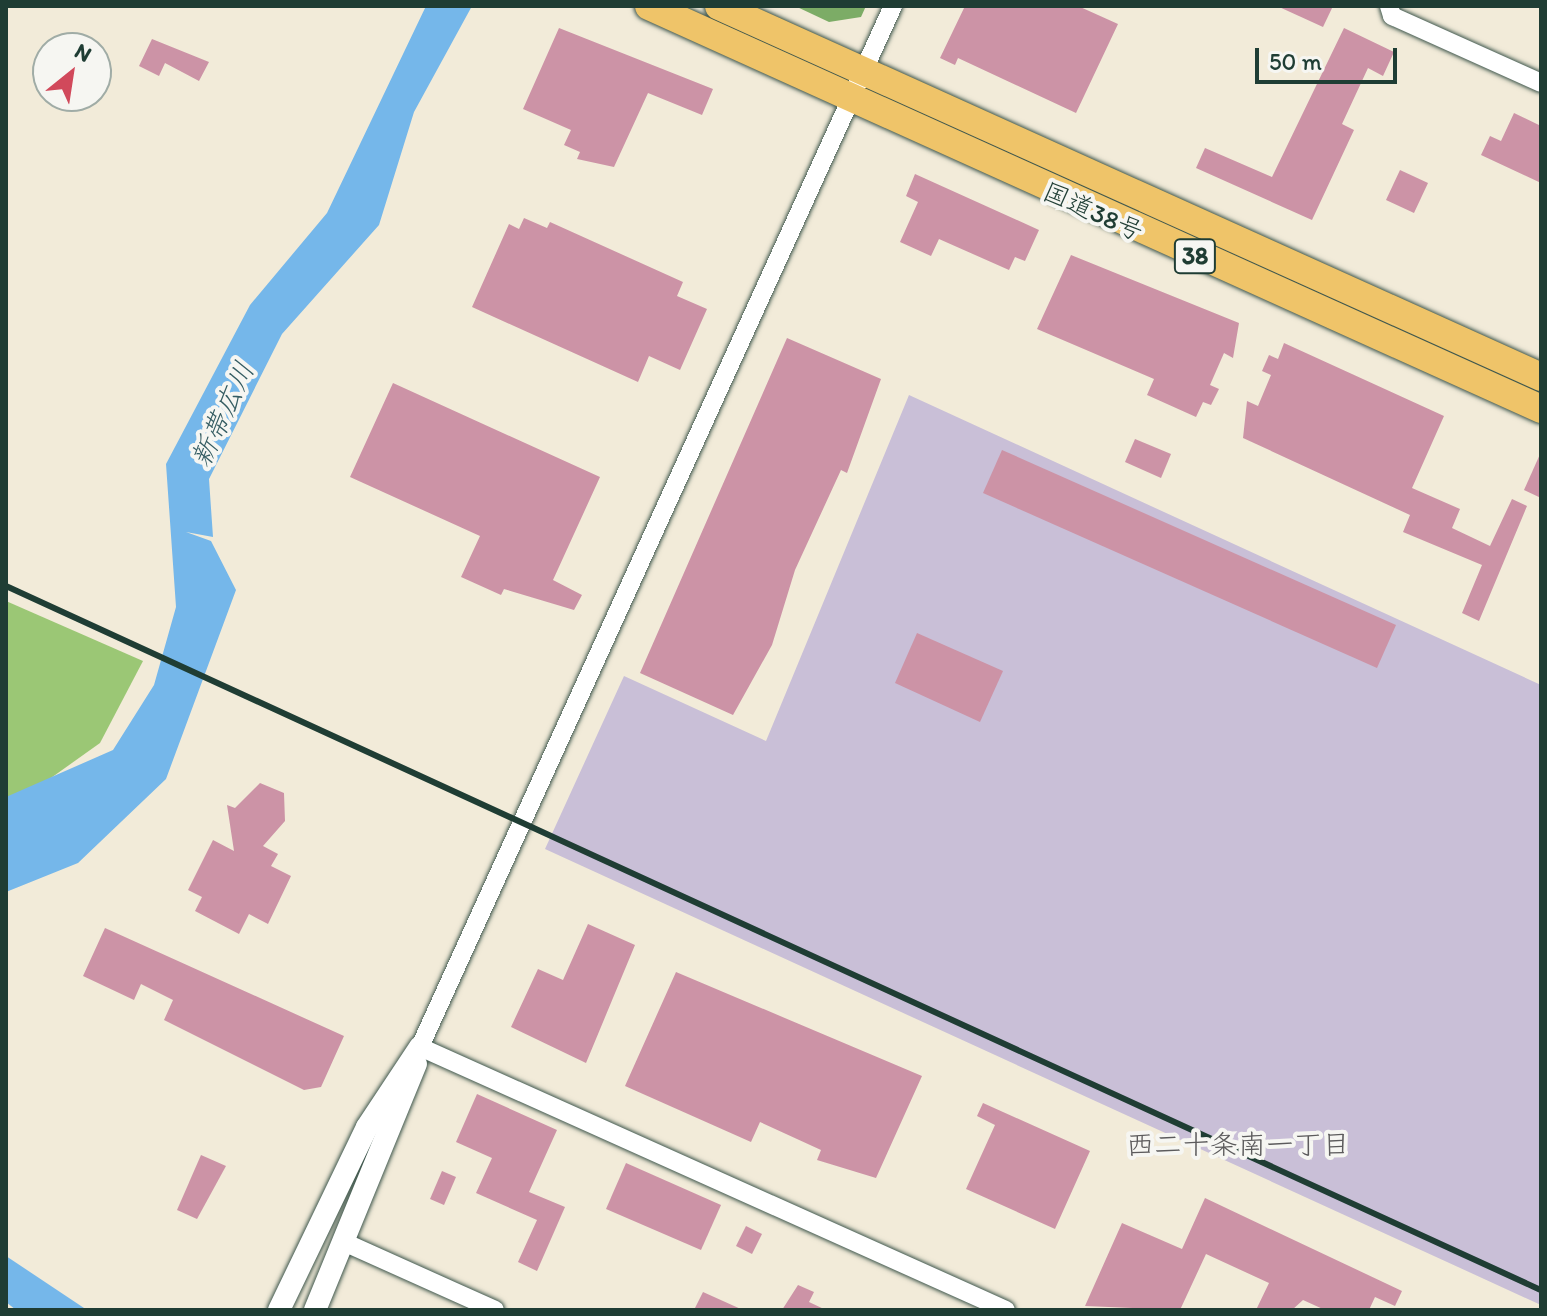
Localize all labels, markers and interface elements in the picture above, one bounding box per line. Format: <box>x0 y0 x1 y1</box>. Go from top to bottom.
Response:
north arrow <box>32 32 112 112</box>
scale bar <box>1259 32 1401 82</box>
text: N <box>70 37 96 68</box>
text: 50 m <box>1269 47 1322 76</box>
street label: 国道38号 <box>1038 176 1148 248</box>
road number: 38 <box>1173 236 1217 276</box>
water label: 新帯広川 <box>183 356 261 472</box>
district label: 西二十条南一丁目 <box>1126 1127 1350 1161</box>

